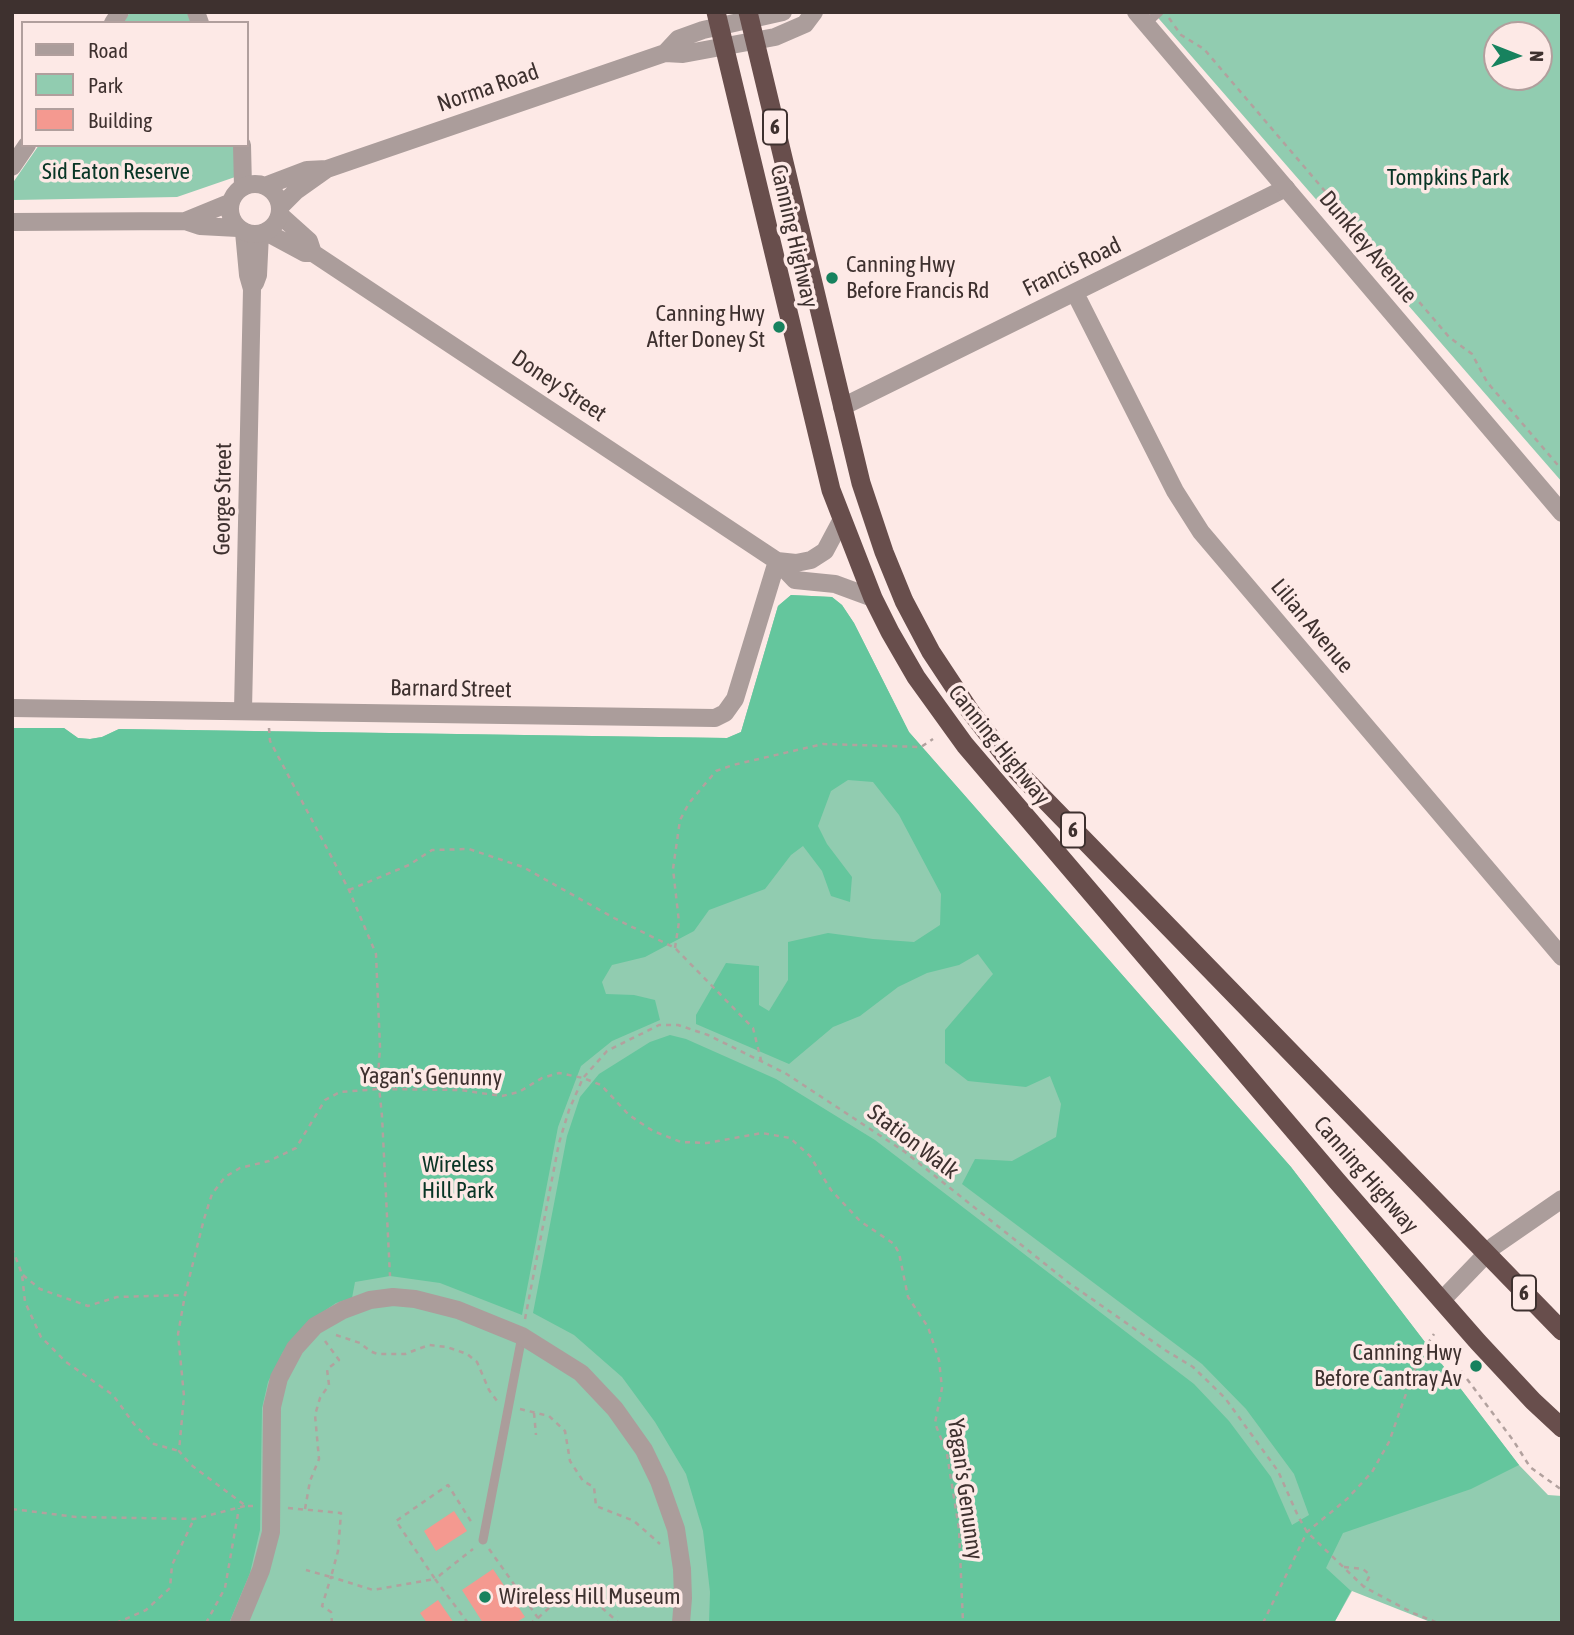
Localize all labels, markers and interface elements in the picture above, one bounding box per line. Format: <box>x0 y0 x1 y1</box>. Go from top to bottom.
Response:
legend <box>21 21 248 147</box>
north arrow <box>1483 21 1553 91</box>
text: Road <box>88 38 128 62</box>
text: N <box>1526 51 1548 62</box>
street label: Norma Road <box>434 58 542 118</box>
text: Park <box>88 73 123 97</box>
text: Building <box>88 108 152 132</box>
road number: 6 <box>763 110 787 144</box>
park label: Sid Eaton Reserve <box>42 158 190 186</box>
street label: Canning Highway <box>764 162 824 310</box>
park label: Tompkins Park <box>1387 164 1509 192</box>
street label: Dunkley Avenue <box>1313 185 1423 309</box>
street label: Francis Road <box>1018 231 1126 303</box>
place label: Canning Hwy Before Francis Rd <box>846 251 989 305</box>
marker: Canning Hwy Before Francis Rd <box>824 270 840 286</box>
place label: Canning Hwy After Doney St <box>647 300 765 354</box>
marker: Canning Hwy After Doney St <box>771 319 787 335</box>
street label: Doney Street <box>506 344 612 428</box>
street label: George Street <box>208 442 238 556</box>
street label: Lilian Avenue <box>1265 573 1359 679</box>
street label: Barnard Street <box>390 674 512 704</box>
street label: Canning Highway <box>942 680 1056 810</box>
road number: 6 <box>1061 812 1085 848</box>
street label: Yagan's Genunny <box>360 1062 502 1092</box>
street label: Station Walk <box>862 1099 964 1185</box>
street label: Canning Highway <box>1308 1111 1424 1239</box>
park label: Wireless Hill Park <box>422 1151 494 1205</box>
road number: 6 <box>1512 1276 1536 1310</box>
place label: Canning Hwy Before Cantray Av <box>1314 1339 1462 1393</box>
marker: Canning Hwy Before Cantray Av <box>1468 1358 1484 1374</box>
street label: Yagan's Genunny <box>941 1417 989 1561</box>
place label: Wireless Hill Museum <box>499 1583 681 1611</box>
marker: Wireless Hill Museum <box>477 1589 493 1605</box>

